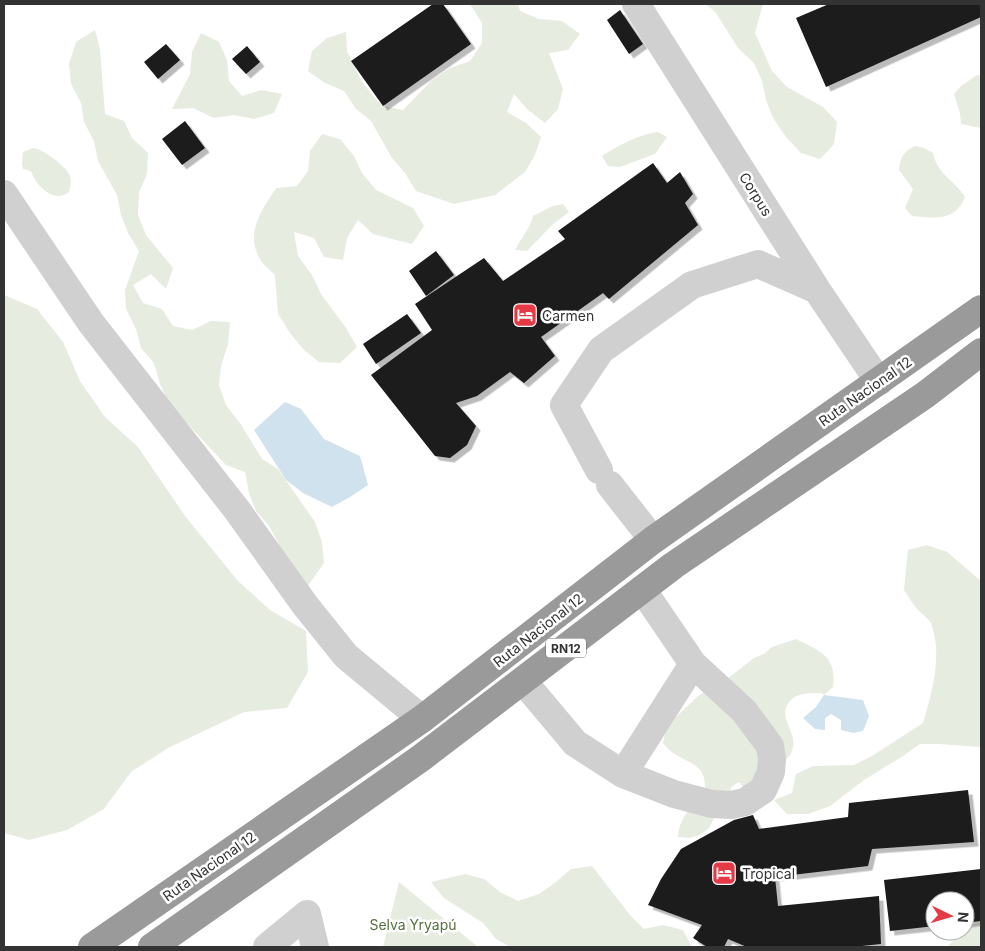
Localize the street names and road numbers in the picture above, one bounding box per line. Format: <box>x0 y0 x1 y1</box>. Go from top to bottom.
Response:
street label: Corpus <box>736 169 776 219</box>
street label: Ruta Nacional 12 <box>815 353 915 429</box>
street label: Ruta Nacional 12 <box>490 590 586 670</box>
road number: RN12 <box>546 638 586 658</box>
street label: Ruta Nacional 12 <box>159 828 259 904</box>

